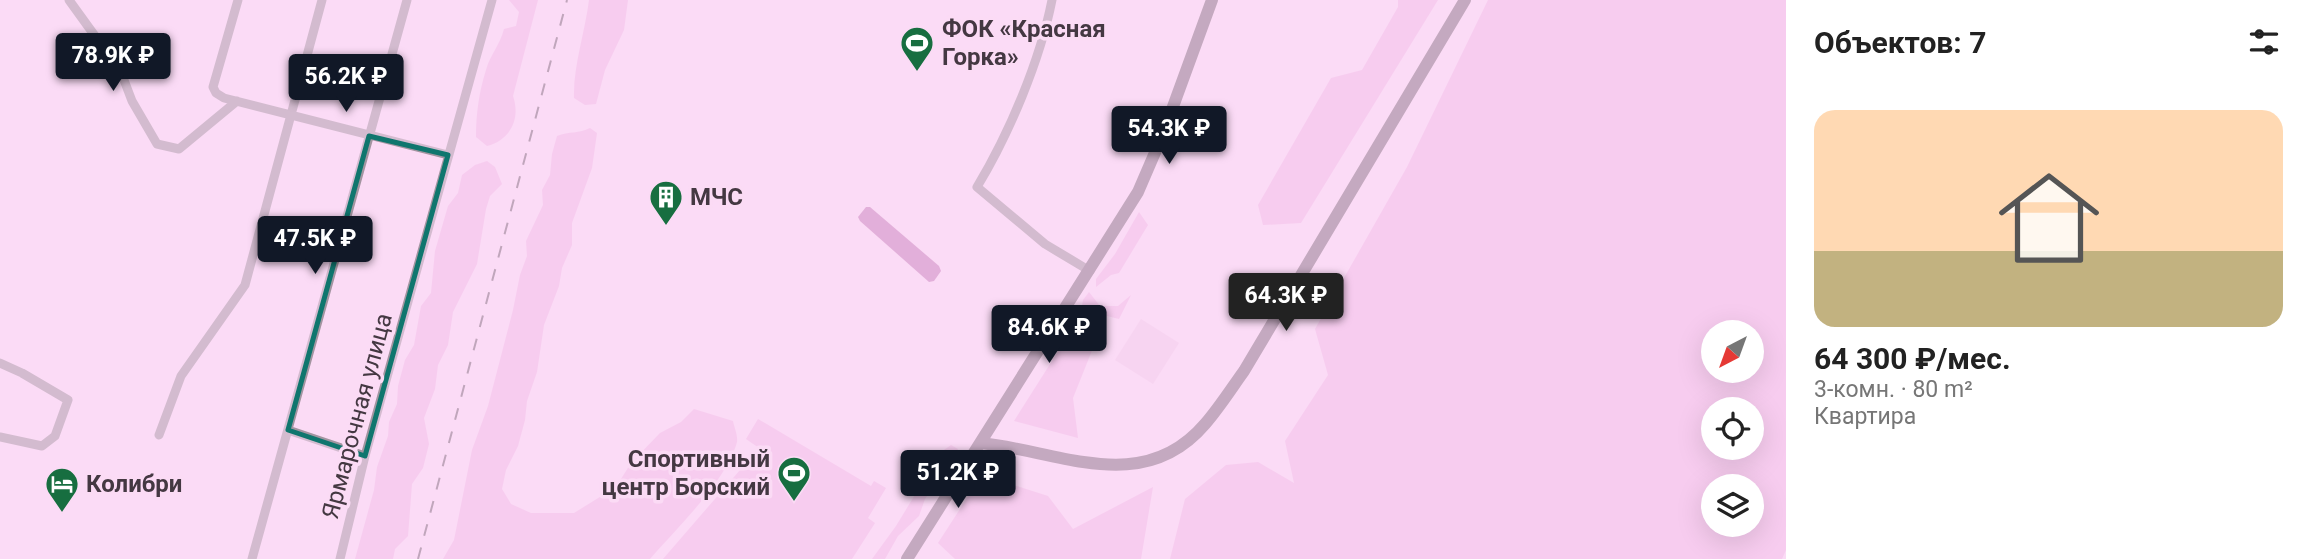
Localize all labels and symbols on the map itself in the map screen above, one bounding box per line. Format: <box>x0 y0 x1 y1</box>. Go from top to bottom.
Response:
place label: ФОК «Красная Горка» <box>942 15 1106 71</box>
sports icon: ФОК «Красная Горка» <box>898 24 936 73</box>
pin: 78.9K ₽ <box>48 34 178 93</box>
pin: 56.2K ₽ <box>281 54 411 114</box>
pin: 54.3K ₽ <box>1104 106 1234 166</box>
building icon: МЧС <box>647 178 685 227</box>
place label: МЧС <box>690 183 743 211</box>
pin: 47.5K ₽ <box>250 216 380 276</box>
pin: 64.3K ₽ <box>1221 274 1351 333</box>
pin: 84.6K ₽ <box>984 306 1114 365</box>
street label: Ярмарочная улица <box>316 310 398 522</box>
north arrow <box>1701 320 1764 383</box>
place label: Спортивный центр Борский <box>602 445 770 501</box>
pin: 51.2K ₽ <box>893 450 1023 510</box>
sports icon: Спортивный центр Борский <box>775 454 813 503</box>
hotel icon: Колибри <box>43 465 81 514</box>
place label: Колибри <box>86 470 182 498</box>

